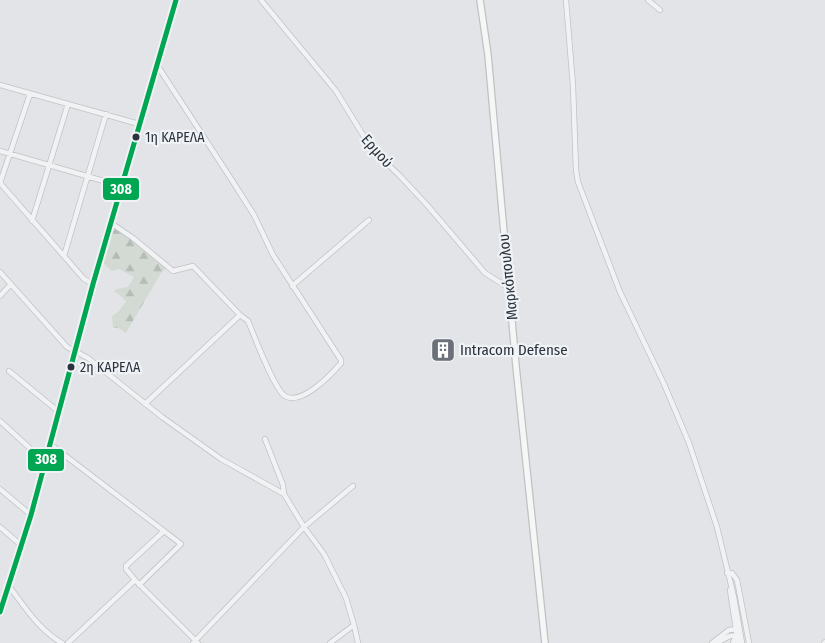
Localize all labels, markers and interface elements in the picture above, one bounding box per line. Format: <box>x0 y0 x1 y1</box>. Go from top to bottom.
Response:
place label: 1η ΚΑΡΕΛΑ <box>145 129 205 146</box>
street label: Ερμού <box>357 131 397 171</box>
marker: 1η ΚΑΡΕΛΑ <box>131 132 141 142</box>
line badge: 308 <box>102 177 140 201</box>
text: 308 <box>109 181 132 198</box>
street label: Μαρκόπουλου <box>495 233 521 321</box>
building icon: Intracom Defense <box>430 337 456 363</box>
place label: Intracom Defense <box>460 341 568 359</box>
place label: 2η ΚΑΡΕΛΑ <box>80 359 141 376</box>
marker: 2η ΚΑΡΕΛΑ <box>66 362 76 372</box>
line badge: 308 <box>27 448 65 472</box>
text: 308 <box>34 451 57 468</box>

